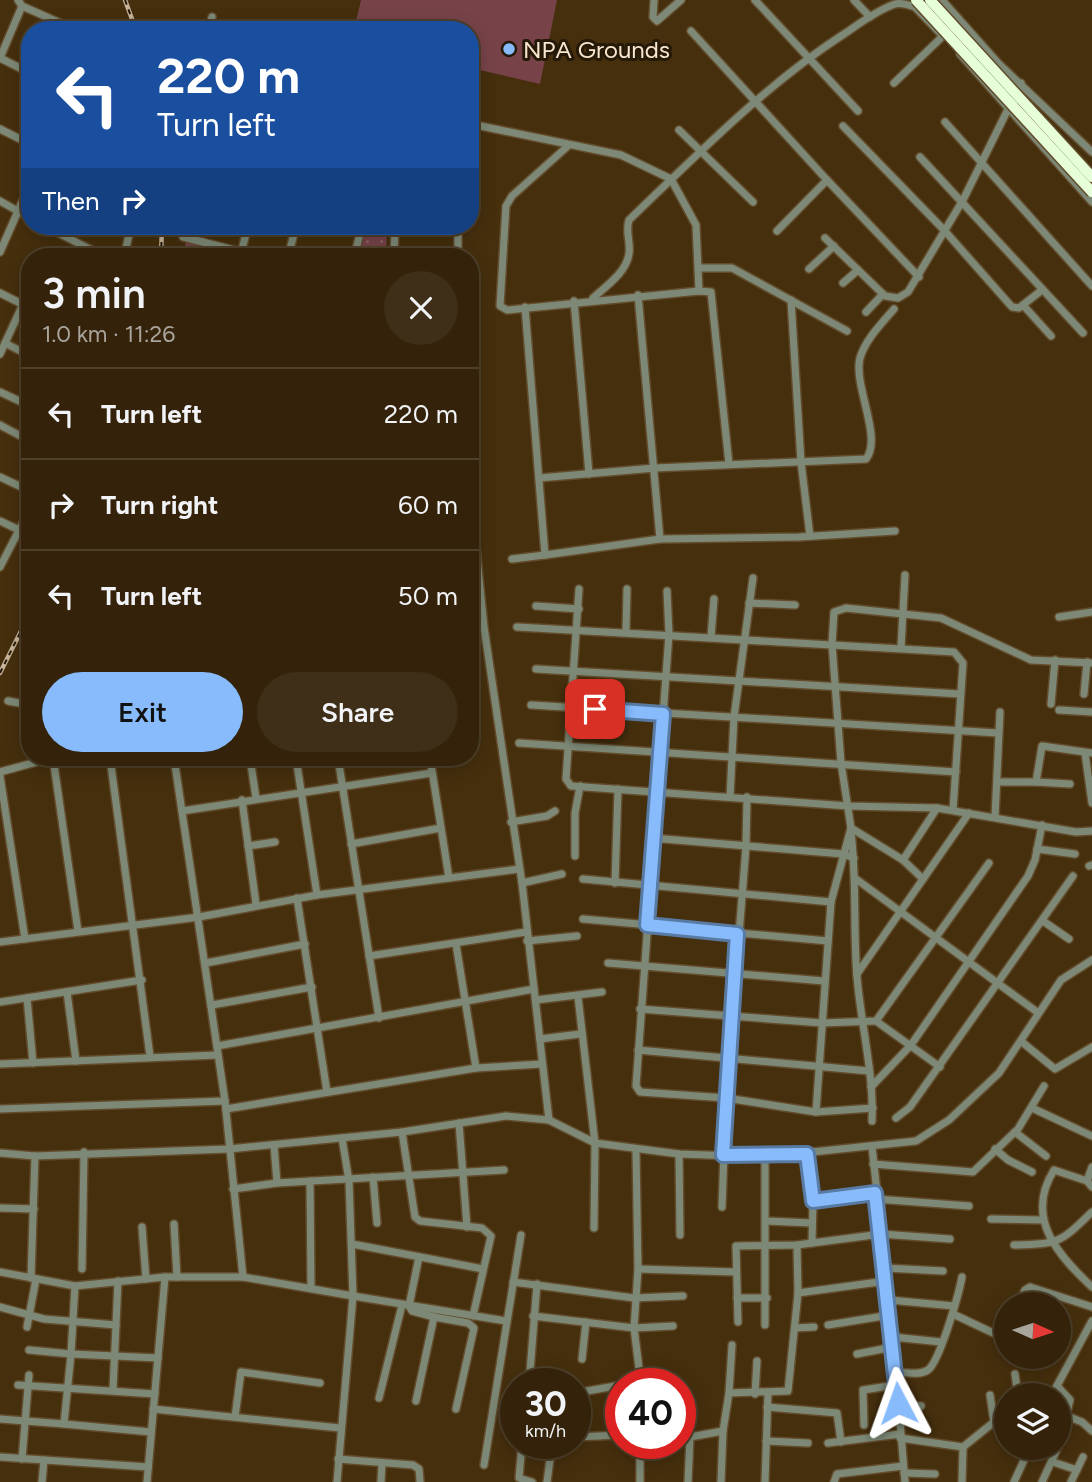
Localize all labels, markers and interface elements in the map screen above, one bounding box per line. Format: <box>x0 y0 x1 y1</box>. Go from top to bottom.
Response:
place label: NPA Grounds <box>523 35 670 64</box>
marker: NPA Grounds <box>501 41 517 57</box>
text: 220 m <box>157 46 300 105</box>
icon: left <box>42 49 133 140</box>
text: Turn left <box>157 106 276 144</box>
icon: right <box>114 182 152 220</box>
text: Then <box>42 185 100 217</box>
text: 3 min <box>42 268 146 319</box>
button: close <box>384 271 458 345</box>
text: 1.0 km · 11:26 <box>42 320 175 348</box>
icon: left <box>42 395 80 433</box>
text: Turn left <box>101 398 202 430</box>
text: 220 m <box>384 398 458 430</box>
icon: right <box>42 486 80 524</box>
text: Turn right <box>101 489 218 521</box>
text: 60 m <box>398 489 458 521</box>
icon: left <box>42 577 80 615</box>
text: Turn left <box>101 580 202 612</box>
text: 50 m <box>398 580 458 612</box>
button: Exit <box>42 672 243 752</box>
button: Share <box>257 672 458 752</box>
pin <box>565 679 625 739</box>
icon: arrive <box>576 690 614 728</box>
north arrow <box>994 1292 1071 1368</box>
map controls <box>994 1292 1071 1460</box>
position arrow <box>861 1366 935 1440</box>
speed limit sign: 40 <box>605 1368 696 1459</box>
text: 30 <box>524 1383 567 1425</box>
button: layers <box>994 1383 1071 1460</box>
text: km/h <box>525 1420 566 1442</box>

